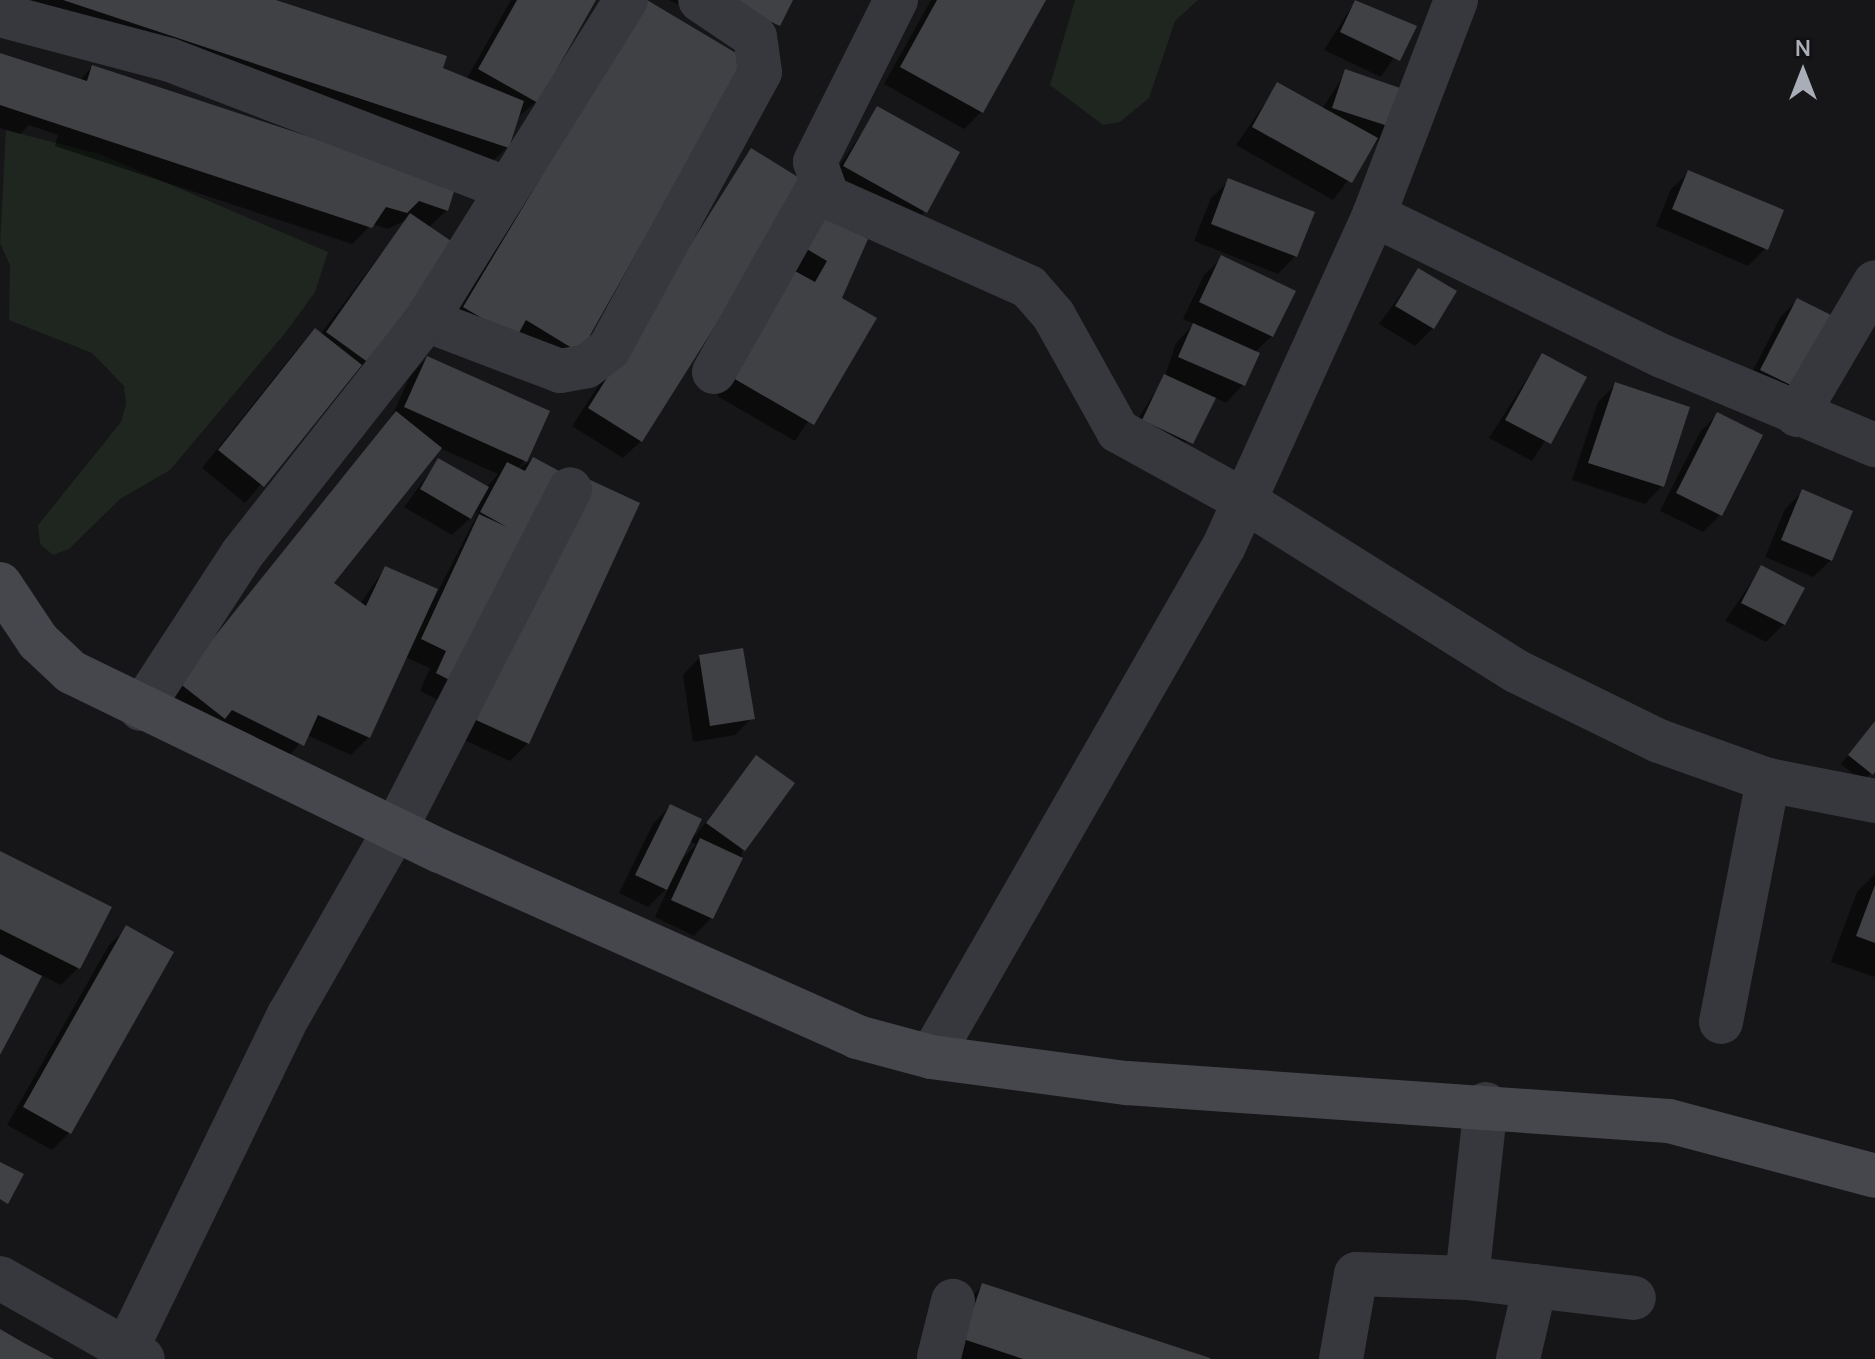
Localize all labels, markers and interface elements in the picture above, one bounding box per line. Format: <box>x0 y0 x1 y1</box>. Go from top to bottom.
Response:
north arrow <box>1763 32 1843 112</box>
text: N <box>1795 33 1811 63</box>

